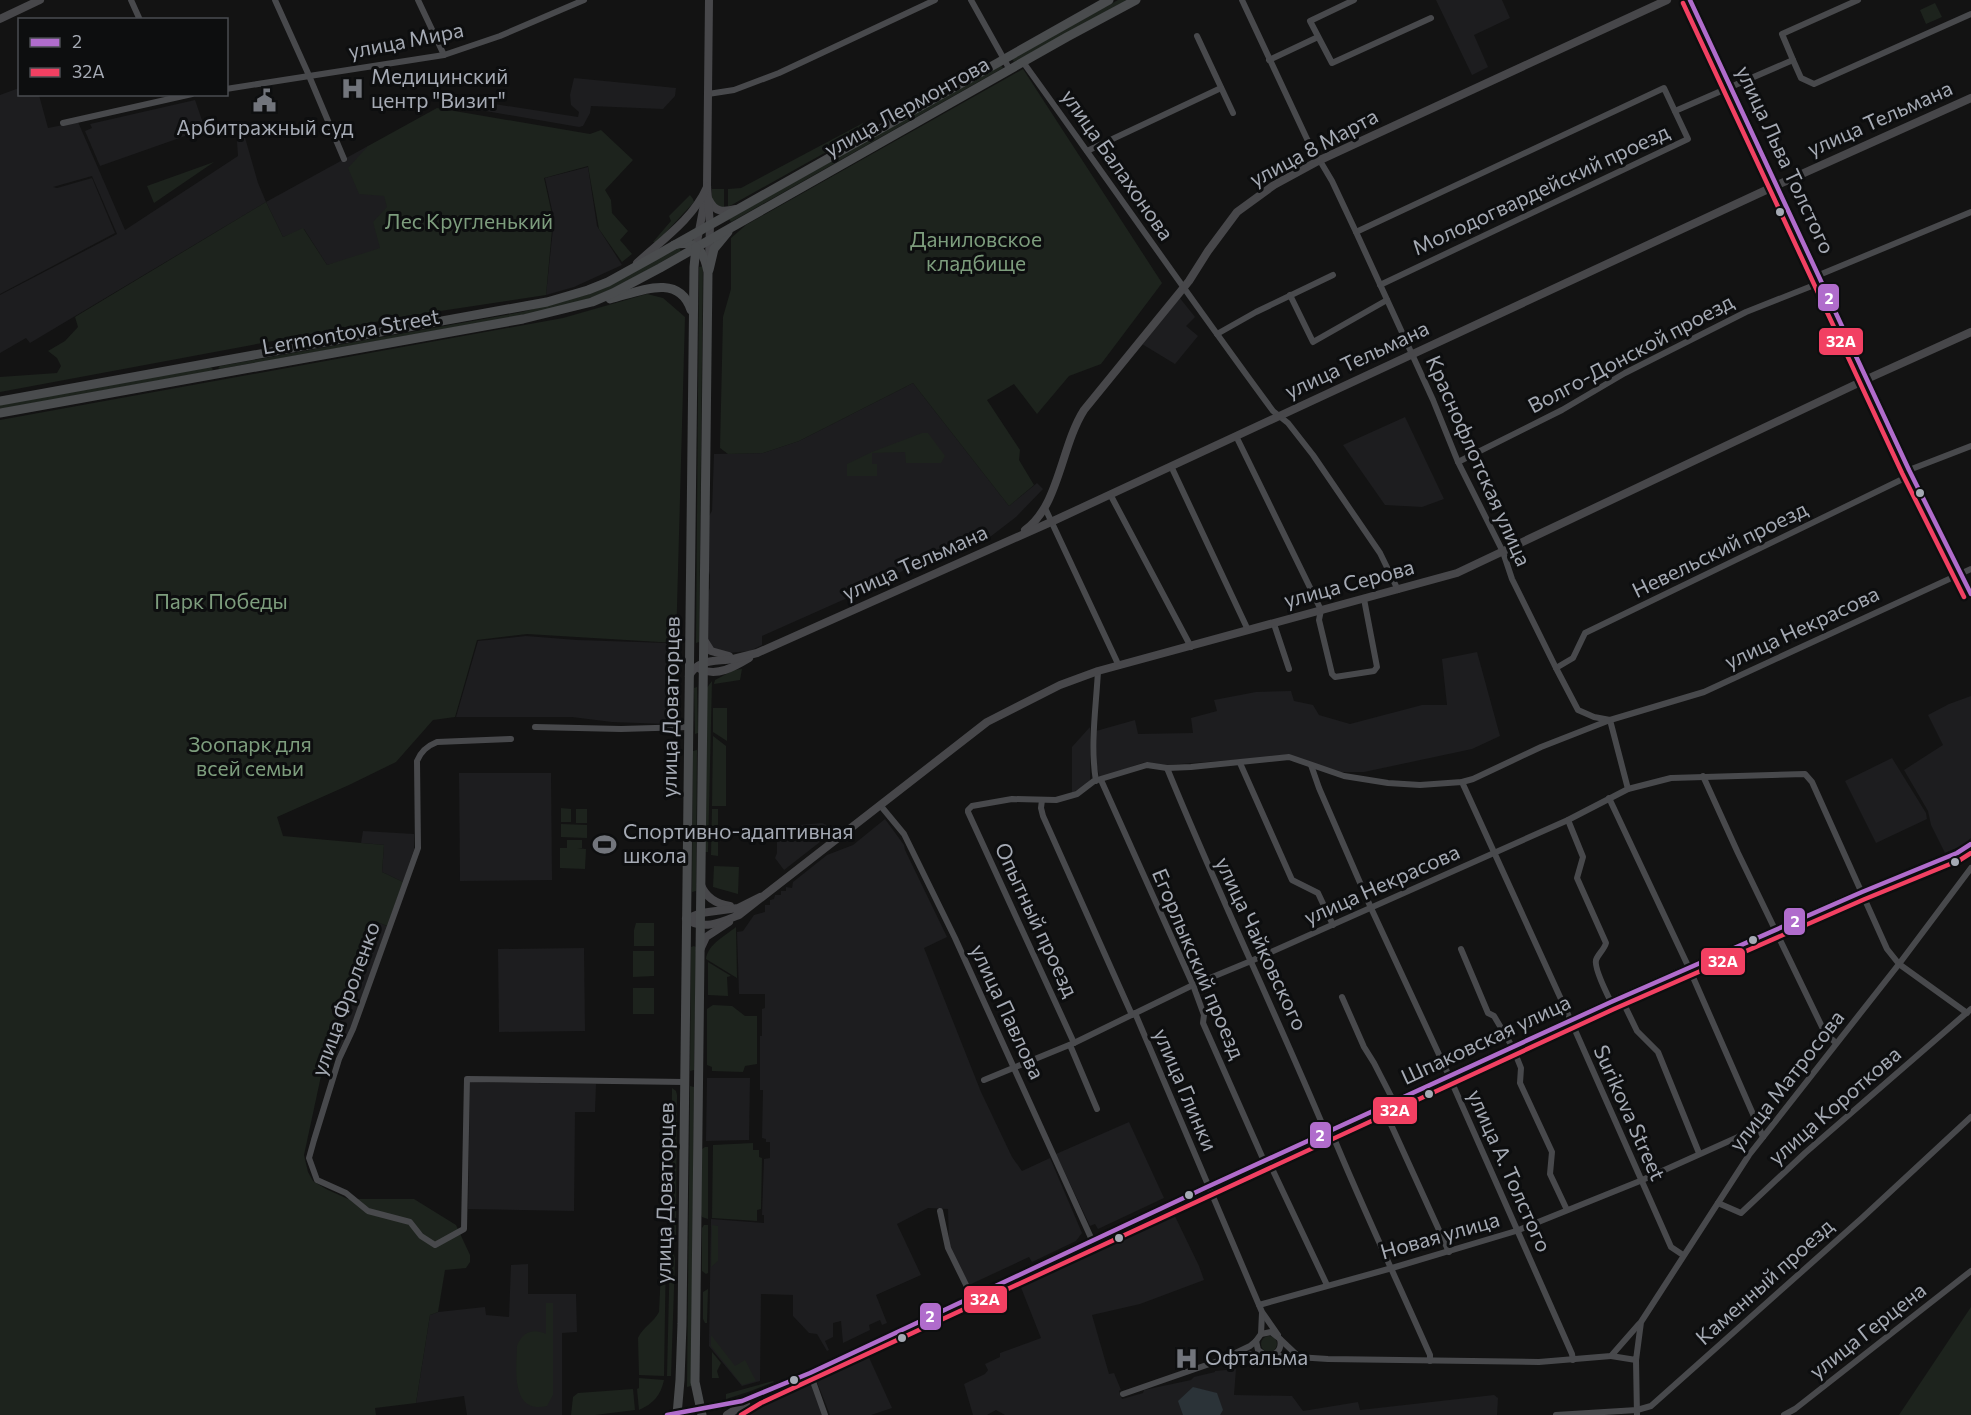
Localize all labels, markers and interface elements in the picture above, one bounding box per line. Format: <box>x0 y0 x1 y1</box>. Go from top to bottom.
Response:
street label: улица Мира <box>346 16 465 63</box>
legend <box>18 18 228 96</box>
text: 2 <box>72 30 82 52</box>
street label: улица Лермонтова <box>820 50 993 161</box>
text: 32A <box>72 60 105 82</box>
street label: улица Льва Толстого <box>1732 61 1841 257</box>
place label: Медицинский центр "Визит" <box>371 63 508 112</box>
street label: улица Тельмана <box>1803 74 1956 161</box>
hospital icon: Медицинский центр "Визит" <box>340 76 366 102</box>
street label: улица Балахонова <box>1057 84 1180 244</box>
public building icon: Арбитражный суд <box>252 87 278 113</box>
street label: улица 8 Марта <box>1245 102 1382 191</box>
place label: Арбитражный суд <box>176 114 354 139</box>
street label: Молодогвардейский проезд <box>1408 118 1673 259</box>
unlabelled marker <box>1774 206 1786 218</box>
park label: Лес Кругленький <box>385 208 553 233</box>
park label: Даниловское кладбище <box>910 226 1042 275</box>
line badge: 2 <box>1817 283 1840 312</box>
street label: Волго-Донской проезд <box>1523 288 1737 418</box>
text: 2 <box>1824 288 1834 307</box>
street label: Lermontova Street <box>260 303 442 358</box>
street label: улица Тельмана <box>1280 314 1432 403</box>
line badge: 32A <box>1818 327 1864 356</box>
text: 32A <box>1826 331 1856 350</box>
street label: Краснофлотская улица <box>1422 351 1537 570</box>
unlabelled marker <box>1914 487 1926 499</box>
street label: Невельский проезд <box>1628 495 1811 602</box>
street label: улица Тельмана <box>838 518 991 605</box>
street label: улица Серова <box>1281 553 1416 612</box>
street label: улица Некрасова <box>1720 580 1883 673</box>
park label: Парк Победы <box>154 588 288 613</box>
street label: улица Доваторцев <box>655 616 684 798</box>
park label: Зоопарк для всей семьи <box>188 731 312 780</box>
place label: Спортивно-адаптивная школа <box>623 818 853 867</box>
sports icon: Спортивно-адаптивная школа <box>592 831 618 857</box>
street label: Опытный проезд <box>991 838 1084 1001</box>
street label: улица Некрасова <box>1300 838 1463 929</box>
street label: улица Чайковского <box>1211 853 1313 1034</box>
unlabelled marker <box>1949 856 1961 868</box>
street label: Егорлыкский проезд <box>1148 864 1251 1062</box>
line badge: 2 <box>1783 907 1806 936</box>
text: 2 <box>1790 911 1800 930</box>
street label: улица Фроленко <box>305 918 384 1079</box>
unlabelled marker <box>1747 934 1759 946</box>
street label: улица Павлова <box>966 940 1051 1083</box>
line badge: 32A <box>1700 947 1746 976</box>
text: 32A <box>1708 951 1738 970</box>
street label: Шпаковская улица <box>1397 988 1574 1089</box>
street label: улица Матросова <box>1723 1005 1849 1156</box>
street label: улица Глинки <box>1149 1024 1223 1154</box>
street label: Surikova Street <box>1589 1041 1671 1184</box>
street label: улица Короткова <box>1763 1041 1905 1169</box>
street label: улица А. Толстого <box>1463 1085 1557 1256</box>
unlabelled marker <box>1423 1088 1435 1100</box>
line badge: 32A <box>1372 1096 1418 1125</box>
text: 32A <box>1380 1100 1410 1119</box>
street label: улица Доваторцев <box>649 1102 678 1284</box>
line badge: 2 <box>1309 1121 1332 1149</box>
text: 2 <box>1315 1125 1325 1144</box>
unlabelled marker <box>1183 1189 1195 1201</box>
street label: Новая улица <box>1377 1206 1502 1264</box>
street label: Каменный проезд <box>1690 1213 1838 1349</box>
unlabelled marker <box>1113 1232 1125 1244</box>
street label: улица Герцена <box>1804 1276 1930 1383</box>
line badge: 32A <box>963 1285 1008 1314</box>
text: 32A <box>970 1289 1000 1308</box>
line badge: 2 <box>919 1302 942 1331</box>
text: 2 <box>925 1306 935 1325</box>
unlabelled marker <box>896 1332 908 1344</box>
place label: Офтальма <box>1205 1344 1308 1369</box>
hospital icon: Офтальма <box>1174 1345 1200 1371</box>
unlabelled marker <box>788 1374 800 1386</box>

